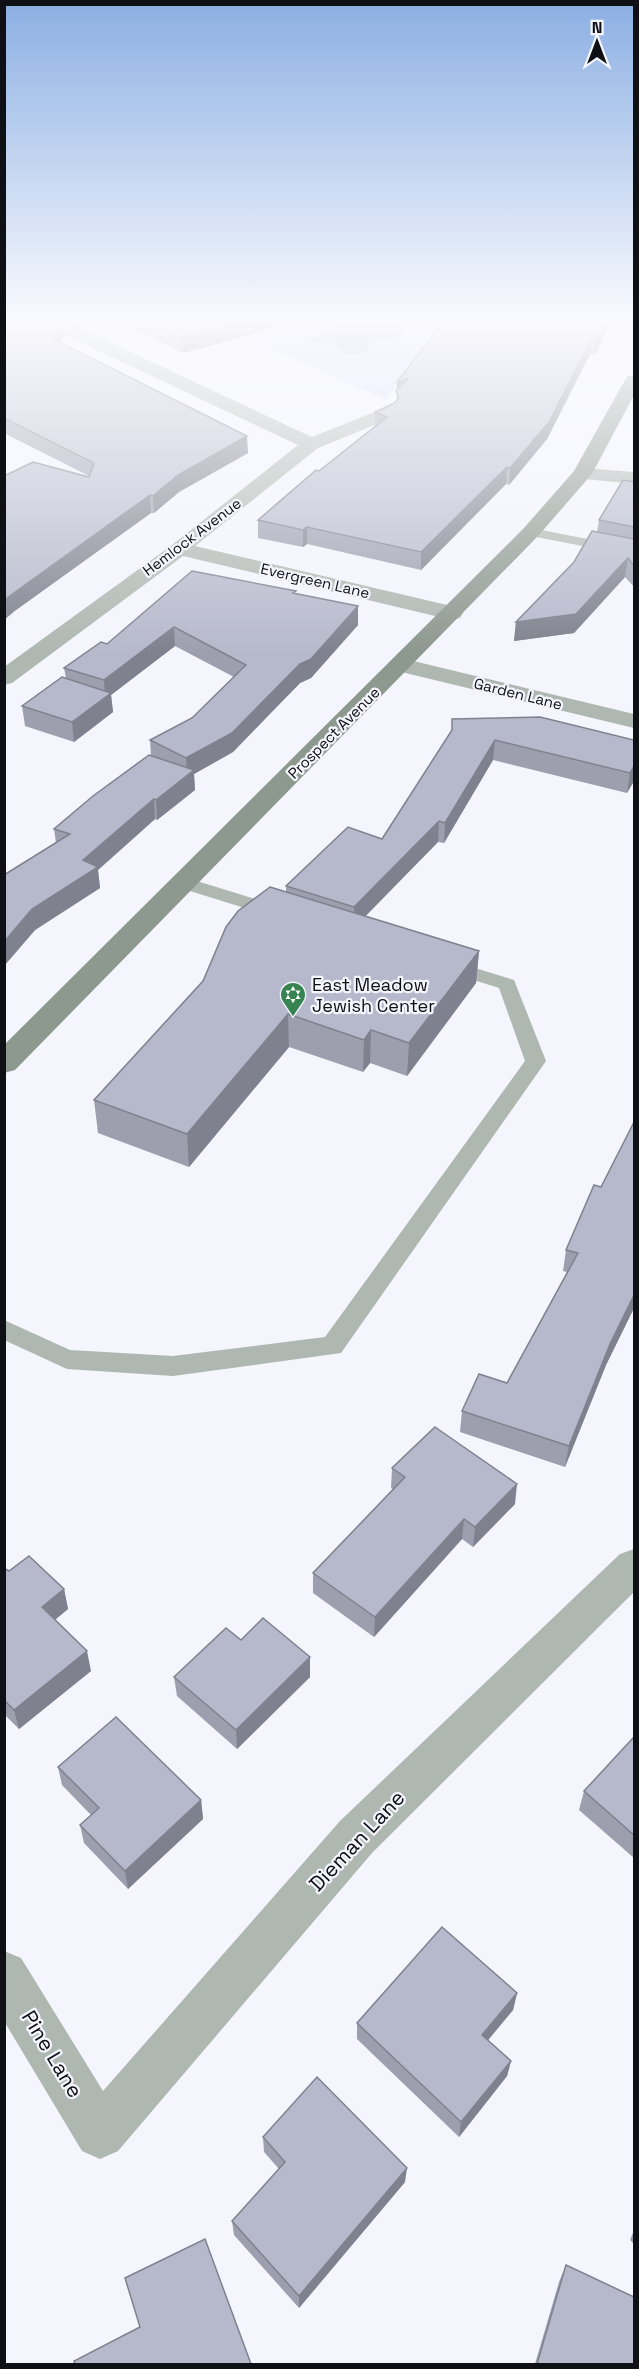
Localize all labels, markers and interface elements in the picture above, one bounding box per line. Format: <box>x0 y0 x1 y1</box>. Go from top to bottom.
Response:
north arrow <box>567 12 627 72</box>
text: N <box>592 17 602 38</box>
street label: Hemlock Avenue <box>139 493 245 580</box>
street label: Evergreen Lane <box>259 559 372 602</box>
street label: Garden Lane <box>472 673 564 714</box>
street label: Prospect Avenue <box>284 683 384 783</box>
place label: East Meadow Jewish Center <box>312 973 435 1017</box>
synagogue icon: East Meadow Jewish Center <box>278 980 308 1018</box>
street label: Dieman Lane <box>303 1784 410 1897</box>
street label: Pine Lane <box>16 2005 89 2102</box>

